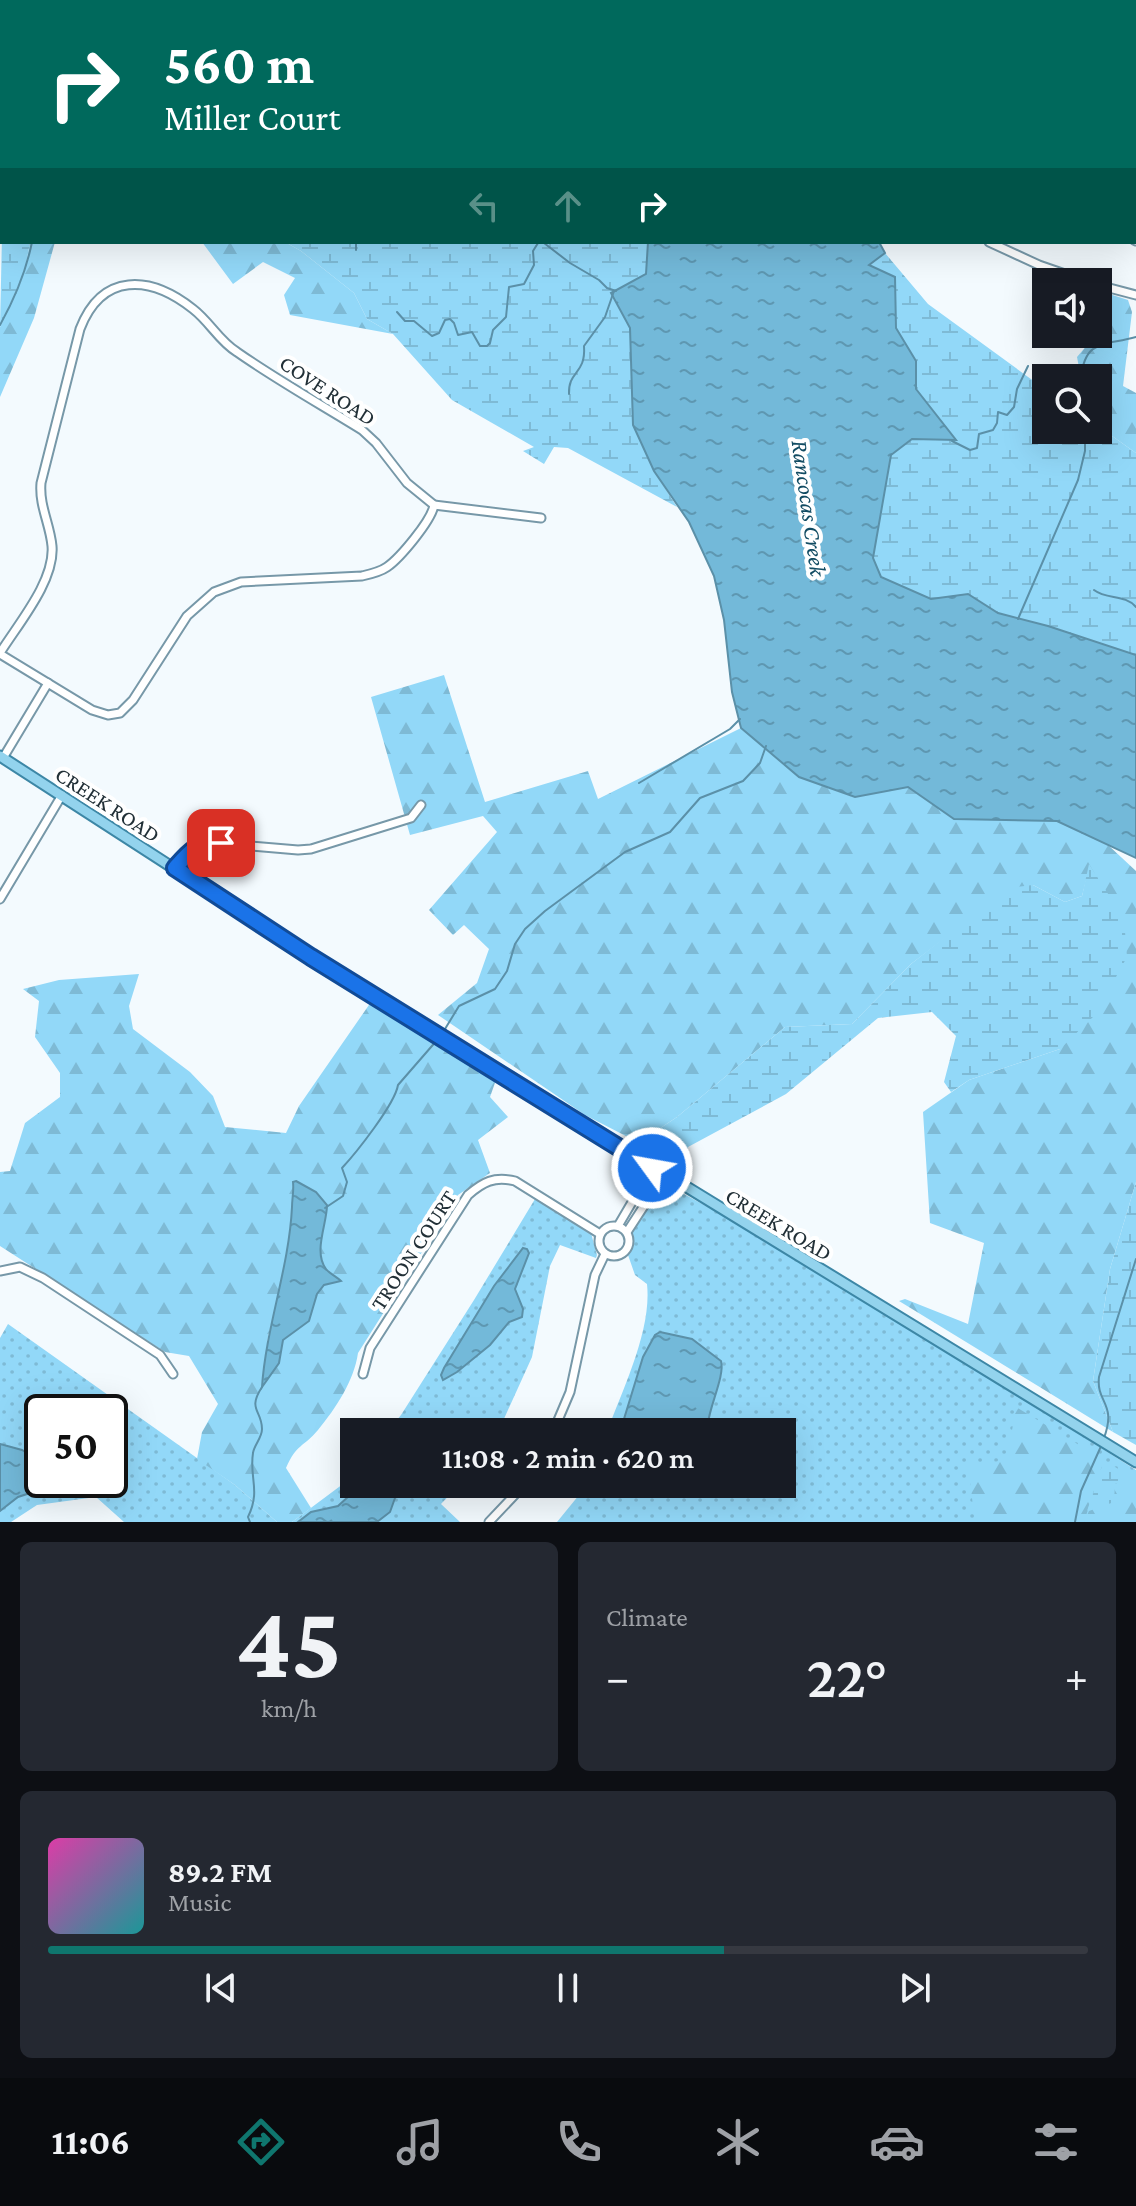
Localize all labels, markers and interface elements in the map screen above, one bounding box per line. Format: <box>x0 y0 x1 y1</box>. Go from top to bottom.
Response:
icon: right <box>32 32 136 136</box>
text: 560 m <box>164 33 314 95</box>
text: Miller Court <box>164 98 340 138</box>
icon: left <box>462 184 506 228</box>
icon: ahead <box>546 184 590 228</box>
icon: right <box>630 184 674 228</box>
map controls <box>1032 268 1112 444</box>
button: sound <box>1032 268 1112 348</box>
street label: COVE ROAD <box>275 350 381 431</box>
button: search <box>1032 364 1112 444</box>
water label: Rancocas Creek <box>787 438 833 579</box>
street label: CREEK ROAD <box>51 761 165 847</box>
pin <box>187 809 255 877</box>
icon: arrive <box>199 821 243 865</box>
position arrow <box>610 1126 694 1210</box>
street label: CREEK ROAD <box>721 1183 836 1266</box>
street label: TROON COURT <box>365 1186 461 1315</box>
speed limit sign: 50 <box>24 1394 128 1498</box>
text: 11:08 · 2 min · 620 m <box>442 1441 694 1474</box>
text: 45 <box>236 1584 342 1699</box>
text: Climate <box>606 1603 688 1632</box>
text: 22° <box>807 1643 887 1710</box>
text: − <box>606 1653 629 1701</box>
text: + <box>1065 1653 1088 1701</box>
text: km/h <box>261 1694 317 1723</box>
text: 89.2 FM <box>168 1855 272 1888</box>
text: Music <box>168 1888 231 1917</box>
icon: previous <box>199 1966 243 2010</box>
icon: pause <box>546 1966 590 2010</box>
icon: next <box>893 1966 937 2010</box>
icon: directions <box>233 2114 289 2170</box>
icon: music <box>392 2114 448 2170</box>
icon: phone <box>551 2114 607 2170</box>
icon: climate <box>710 2114 766 2170</box>
icon: car <box>869 2114 925 2170</box>
icon: filters <box>1028 2114 1084 2170</box>
text: 11:06 <box>52 2122 130 2162</box>

